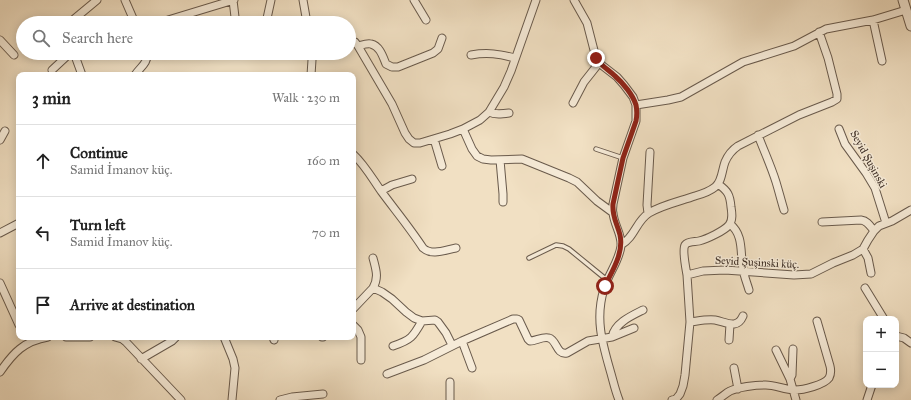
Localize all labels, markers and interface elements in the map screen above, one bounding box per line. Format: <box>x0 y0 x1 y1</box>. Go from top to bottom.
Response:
search box <box>16 16 356 60</box>
icon: search <box>30 27 52 49</box>
text: Search here <box>62 29 133 47</box>
route end <box>587 49 605 67</box>
text: 3 min <box>32 88 71 109</box>
text: Walk · 230 m <box>272 90 340 106</box>
street label: Seyid Şuşinski <box>847 128 890 190</box>
text: Continue <box>70 144 128 162</box>
icon: ahead <box>32 150 54 172</box>
text: 160 m <box>307 153 340 169</box>
text: Samid İmanov küç. <box>70 162 173 178</box>
text: Turn left <box>70 216 126 234</box>
icon: left <box>32 222 54 244</box>
text: 70 m <box>312 225 340 241</box>
text: Samid İmanov küç. <box>70 234 173 250</box>
street label: Seyid Şuşinski küç. <box>714 254 799 271</box>
route start <box>596 277 614 295</box>
icon: arrive <box>32 294 54 316</box>
text: Arrive at destination <box>70 296 195 314</box>
map controls <box>863 316 899 388</box>
button: + <box>863 316 899 352</box>
button: − <box>863 352 899 388</box>

